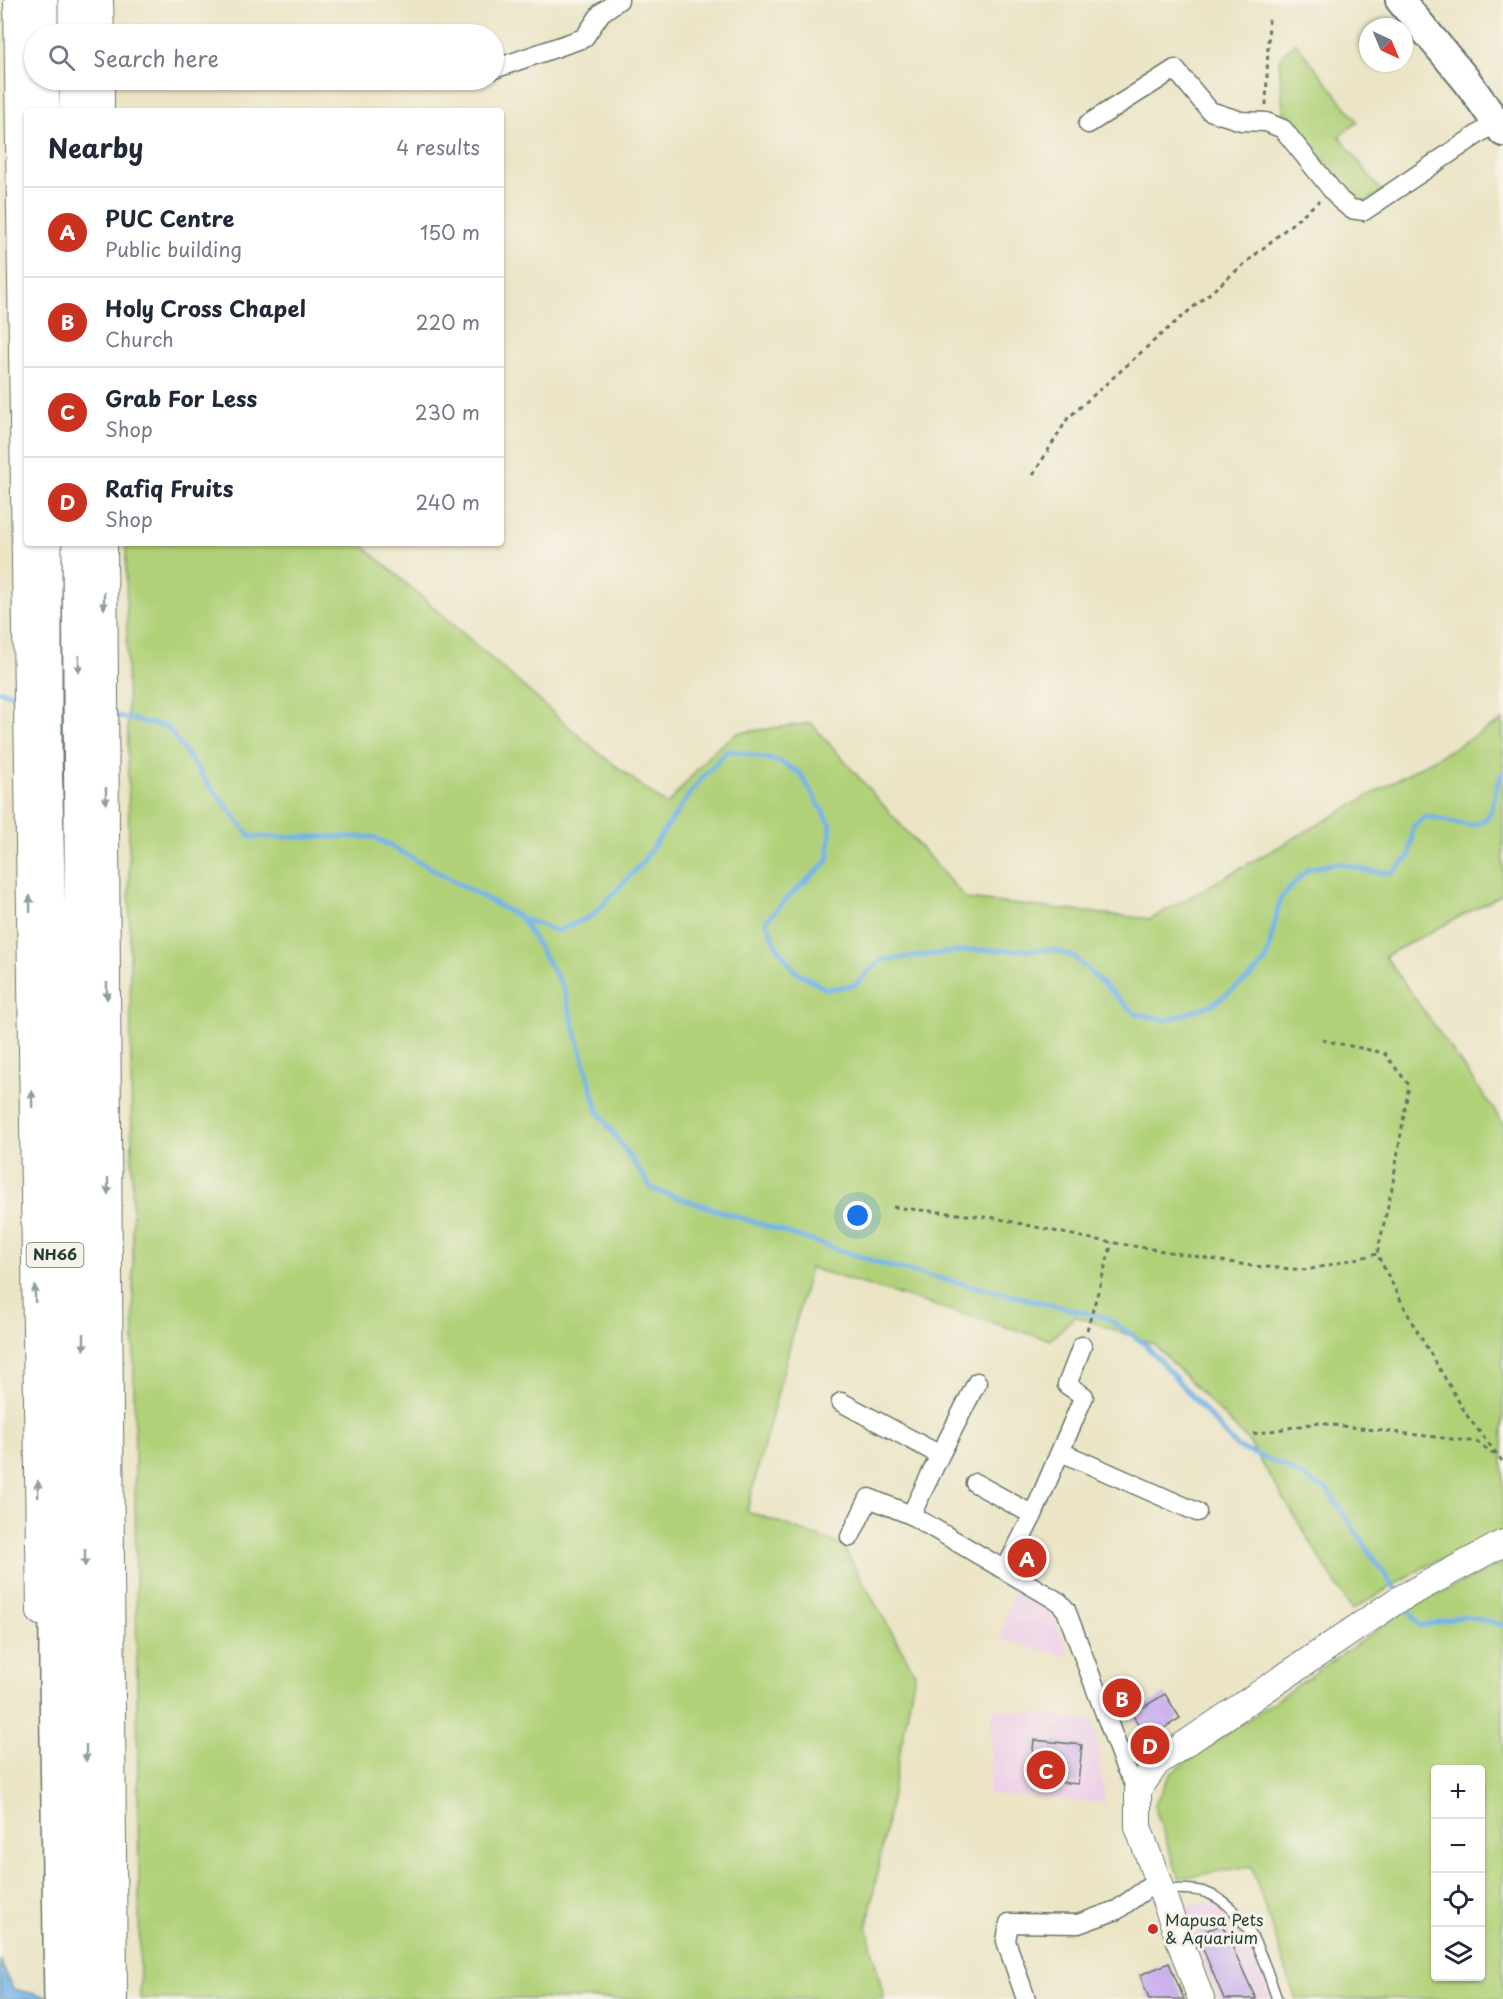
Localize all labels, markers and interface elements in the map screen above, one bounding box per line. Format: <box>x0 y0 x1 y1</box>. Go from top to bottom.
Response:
north arrow <box>1359 18 1413 72</box>
search box <box>24 24 504 90</box>
icon: search <box>45 41 78 74</box>
text: Search here <box>93 41 219 74</box>
text: Nearby <box>48 128 143 167</box>
text: 4 results <box>396 132 480 162</box>
text: PUC Centre <box>105 201 234 234</box>
text: A <box>60 217 75 247</box>
text: 150 m <box>420 217 480 247</box>
text: Public building <box>105 234 242 264</box>
text: Holy Cross Chapel <box>105 291 306 324</box>
text: B <box>61 307 74 337</box>
text: 220 m <box>416 307 480 337</box>
text: Church <box>105 324 174 354</box>
text: Grab For Less <box>105 381 257 414</box>
text: C <box>60 397 75 427</box>
text: 230 m <box>415 397 480 427</box>
text: Shop <box>105 414 153 444</box>
text: Rafiq Fruits <box>105 471 233 504</box>
text: D <box>60 487 75 517</box>
text: 240 m <box>415 487 480 517</box>
text: Shop <box>105 504 153 534</box>
one-way arrow <box>99 592 109 611</box>
one-way arrow <box>74 655 84 674</box>
one-way arrow <box>101 787 111 806</box>
one-way arrow <box>25 894 35 913</box>
one-way arrow <box>102 982 112 1001</box>
one-way arrow <box>28 1089 37 1108</box>
one-way arrow <box>103 1177 113 1196</box>
your location <box>843 1201 872 1230</box>
road number: NH66 <box>26 1243 84 1267</box>
one-way arrow <box>30 1284 40 1303</box>
one-way arrow <box>79 1333 88 1352</box>
one-way arrow <box>33 1479 43 1498</box>
pin: A <box>1008 1536 1046 1580</box>
one-way arrow <box>80 1549 90 1568</box>
pin: B <box>1102 1676 1142 1720</box>
pin: D <box>1130 1722 1170 1768</box>
one-way arrow <box>81 1744 91 1763</box>
pin: C <box>1026 1748 1066 1792</box>
map controls <box>1431 1765 1485 1981</box>
button: + <box>1431 1765 1485 1819</box>
button: − <box>1431 1819 1485 1873</box>
button: locate <box>1431 1873 1485 1927</box>
place label: Mapusa Pets & Aquarium <box>1165 1907 1264 1949</box>
marker: Mapusa Pets & Aquarium <box>1146 1922 1160 1936</box>
button: layers <box>1431 1927 1485 1981</box>

